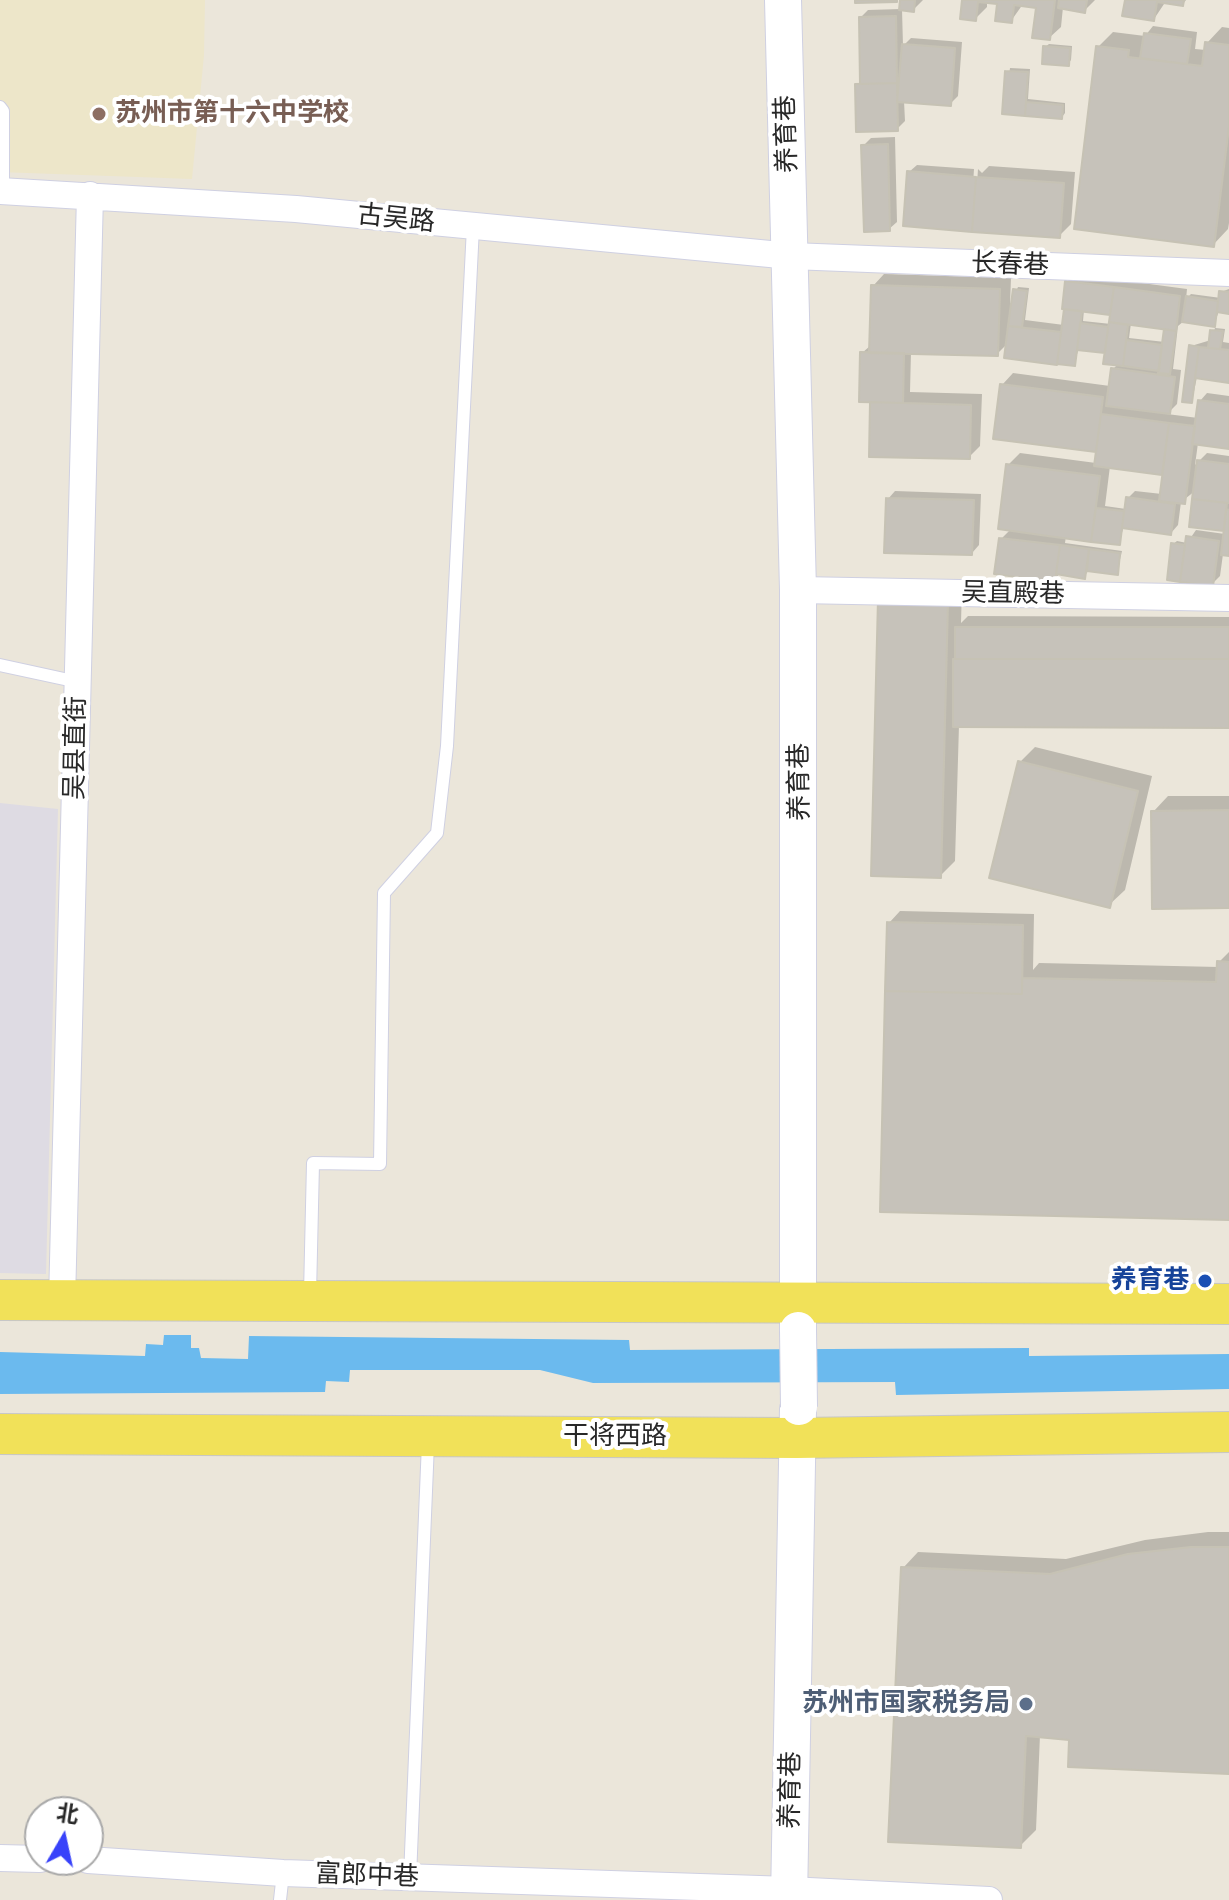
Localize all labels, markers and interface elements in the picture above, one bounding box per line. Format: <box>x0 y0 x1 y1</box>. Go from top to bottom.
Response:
street label: 养育巷 <box>770 94 804 174</box>
place label: 苏州市第十六中学校 <box>115 98 349 130</box>
marker: 苏州市第十六中学校 <box>90 105 108 123</box>
street label: 古吴路 <box>356 199 436 239</box>
street label: 长春巷 <box>970 248 1050 282</box>
street label: 吴直殿巷 <box>961 577 1065 611</box>
street label: 吴县直街 <box>59 696 93 800</box>
street label: 养育巷 <box>784 743 816 821</box>
place label: 养育巷 <box>1111 1265 1189 1297</box>
marker: 养育巷 <box>1196 1272 1214 1290</box>
street label: 干将西路 <box>563 1421 667 1453</box>
place label: 苏州市国家税务局 <box>802 1688 1010 1720</box>
marker: 苏州市国家税务局 <box>1017 1695 1035 1713</box>
street label: 养育巷 <box>775 1751 807 1829</box>
north arrow <box>24 1796 104 1876</box>
text: 北 <box>55 1800 80 1829</box>
street label: 富郎中巷 <box>314 1859 420 1893</box>

